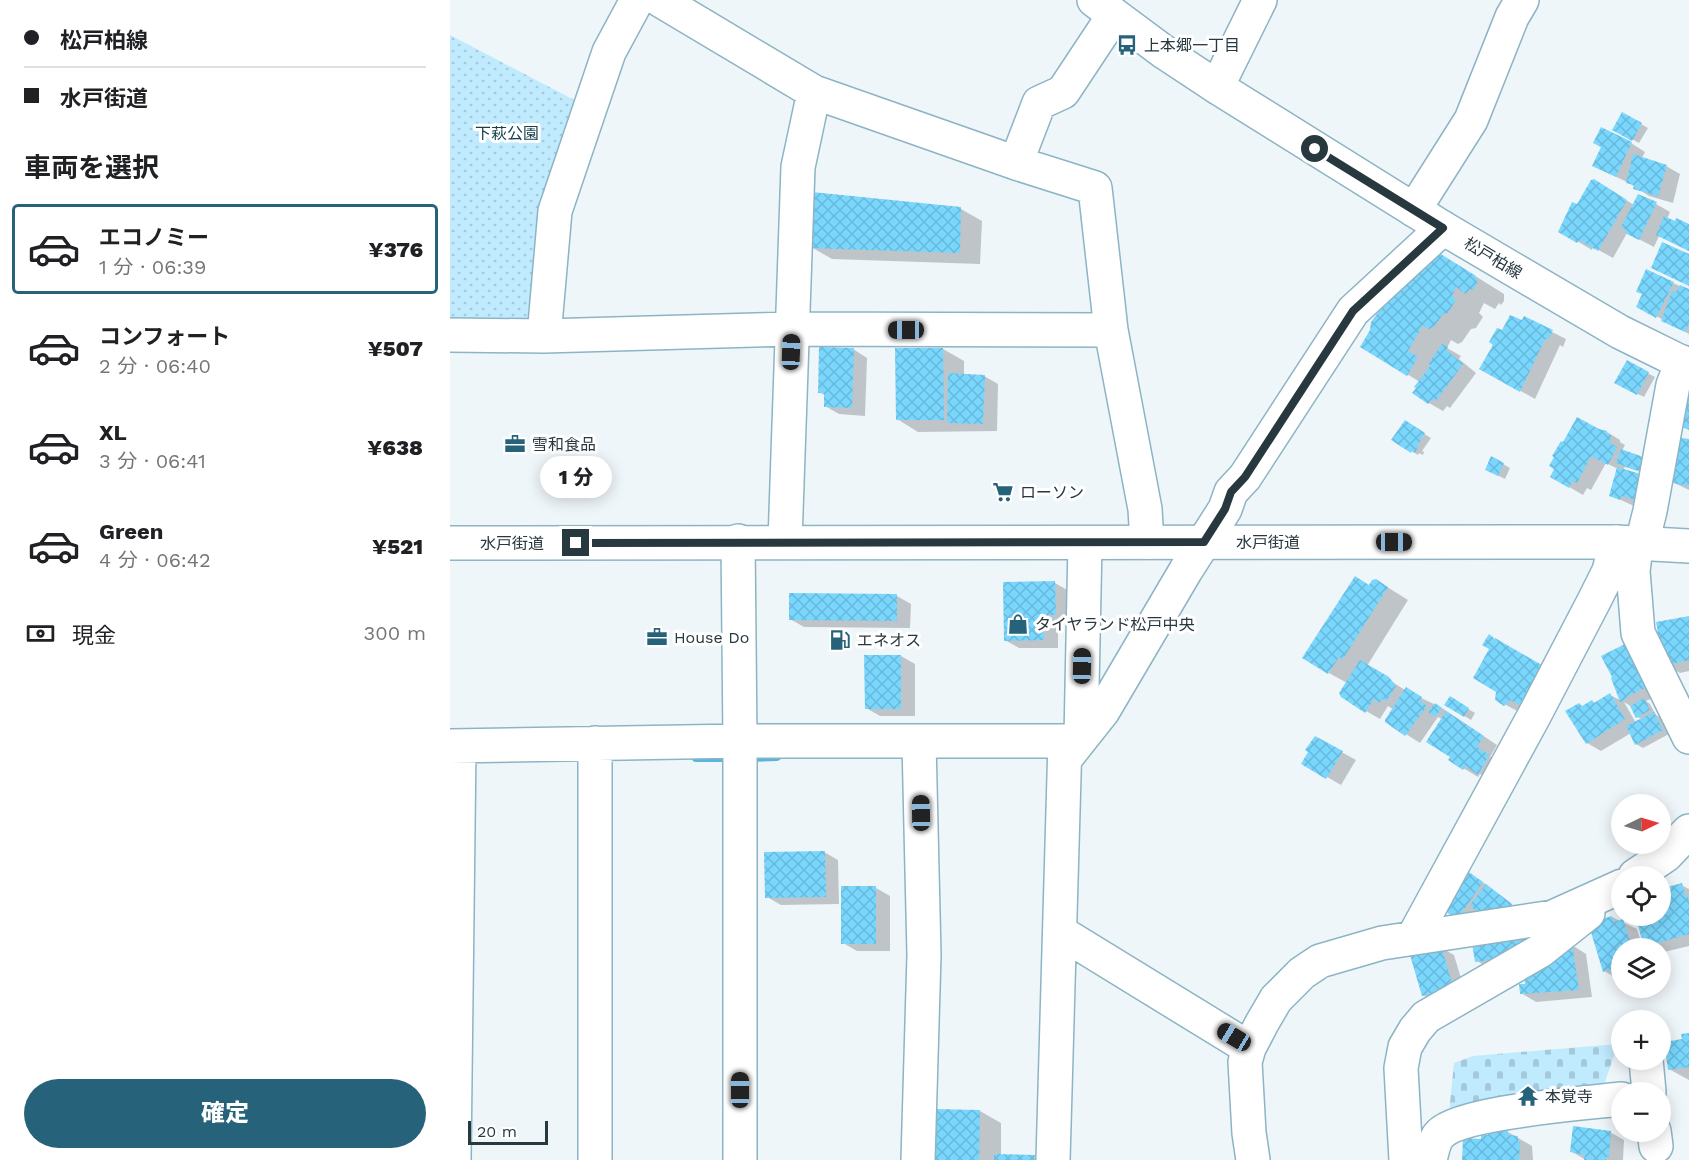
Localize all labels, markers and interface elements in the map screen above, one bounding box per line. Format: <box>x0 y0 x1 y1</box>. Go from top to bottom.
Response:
text: 松戸柏線 <box>60 28 148 53</box>
bus stop icon: 上本郷一丁目 <box>1115 33 1139 57</box>
place label: 上本郷一丁目 <box>1144 36 1240 55</box>
text: 水戸街道 <box>60 86 148 111</box>
park label: 下萩公園 <box>475 124 539 143</box>
route start <box>1301 135 1328 162</box>
text: 車両を選択 <box>24 152 159 184</box>
icon: car <box>27 222 81 276</box>
text: エコノミー <box>99 225 209 250</box>
street label: 松戸柏線 <box>1461 233 1525 283</box>
text: ¥376 <box>369 237 423 262</box>
text: 1 分 · 06:39 <box>99 255 206 279</box>
icon: car <box>27 321 81 375</box>
car <box>888 321 924 339</box>
text: コンフォート <box>99 324 230 349</box>
car <box>781 334 801 370</box>
text: ¥507 <box>368 336 423 361</box>
text: 2 分 · 06:40 <box>99 354 211 378</box>
icon: car <box>27 420 81 474</box>
text: XL <box>99 420 127 445</box>
office icon: 雪和食品 <box>503 432 527 456</box>
text: ¥638 <box>367 435 423 460</box>
place label: 雪和食品 <box>532 435 596 454</box>
text: 3 分 · 06:41 <box>99 449 206 473</box>
callout: 1 分 <box>540 456 612 498</box>
text: 1 分 <box>559 465 593 489</box>
supermarket icon: ローソン <box>991 480 1015 504</box>
place label: ローソン <box>1020 483 1084 502</box>
icon: car <box>27 519 81 573</box>
text: Green <box>99 519 163 544</box>
route end <box>562 529 589 556</box>
street label: 水戸街道 <box>1236 533 1300 552</box>
car <box>1376 533 1412 551</box>
text: ¥521 <box>372 534 423 559</box>
street label: 水戸街道 <box>480 534 544 553</box>
text: 4 分 · 06:42 <box>99 548 211 572</box>
shop icon: タイヤランド松戸中央 <box>1006 612 1030 636</box>
place label: タイヤランド松戸中央 <box>1035 615 1195 634</box>
icon: cash <box>24 617 57 650</box>
text: 300 m <box>364 621 426 645</box>
text: 現金 <box>72 623 116 648</box>
office icon: House Do <box>645 625 669 649</box>
place label: House Do <box>674 628 749 647</box>
fuel station icon: エネオス <box>828 628 852 652</box>
place label: エネオス <box>857 631 921 650</box>
car <box>1073 648 1091 684</box>
north arrow <box>1611 794 1671 854</box>
map controls <box>1611 794 1671 1142</box>
car <box>912 795 930 831</box>
button: locate <box>1611 866 1671 926</box>
button: layers <box>1611 938 1671 998</box>
button: + <box>1611 1010 1671 1070</box>
car <box>1214 1020 1254 1054</box>
car <box>731 1072 749 1108</box>
button: 確定 <box>24 1079 426 1148</box>
button: − <box>1611 1082 1671 1142</box>
temple icon: 本覚寺 <box>1516 1084 1540 1108</box>
place label: 本覚寺 <box>1545 1087 1593 1106</box>
scale bar <box>468 1118 548 1146</box>
text: 20 m <box>477 1122 517 1141</box>

